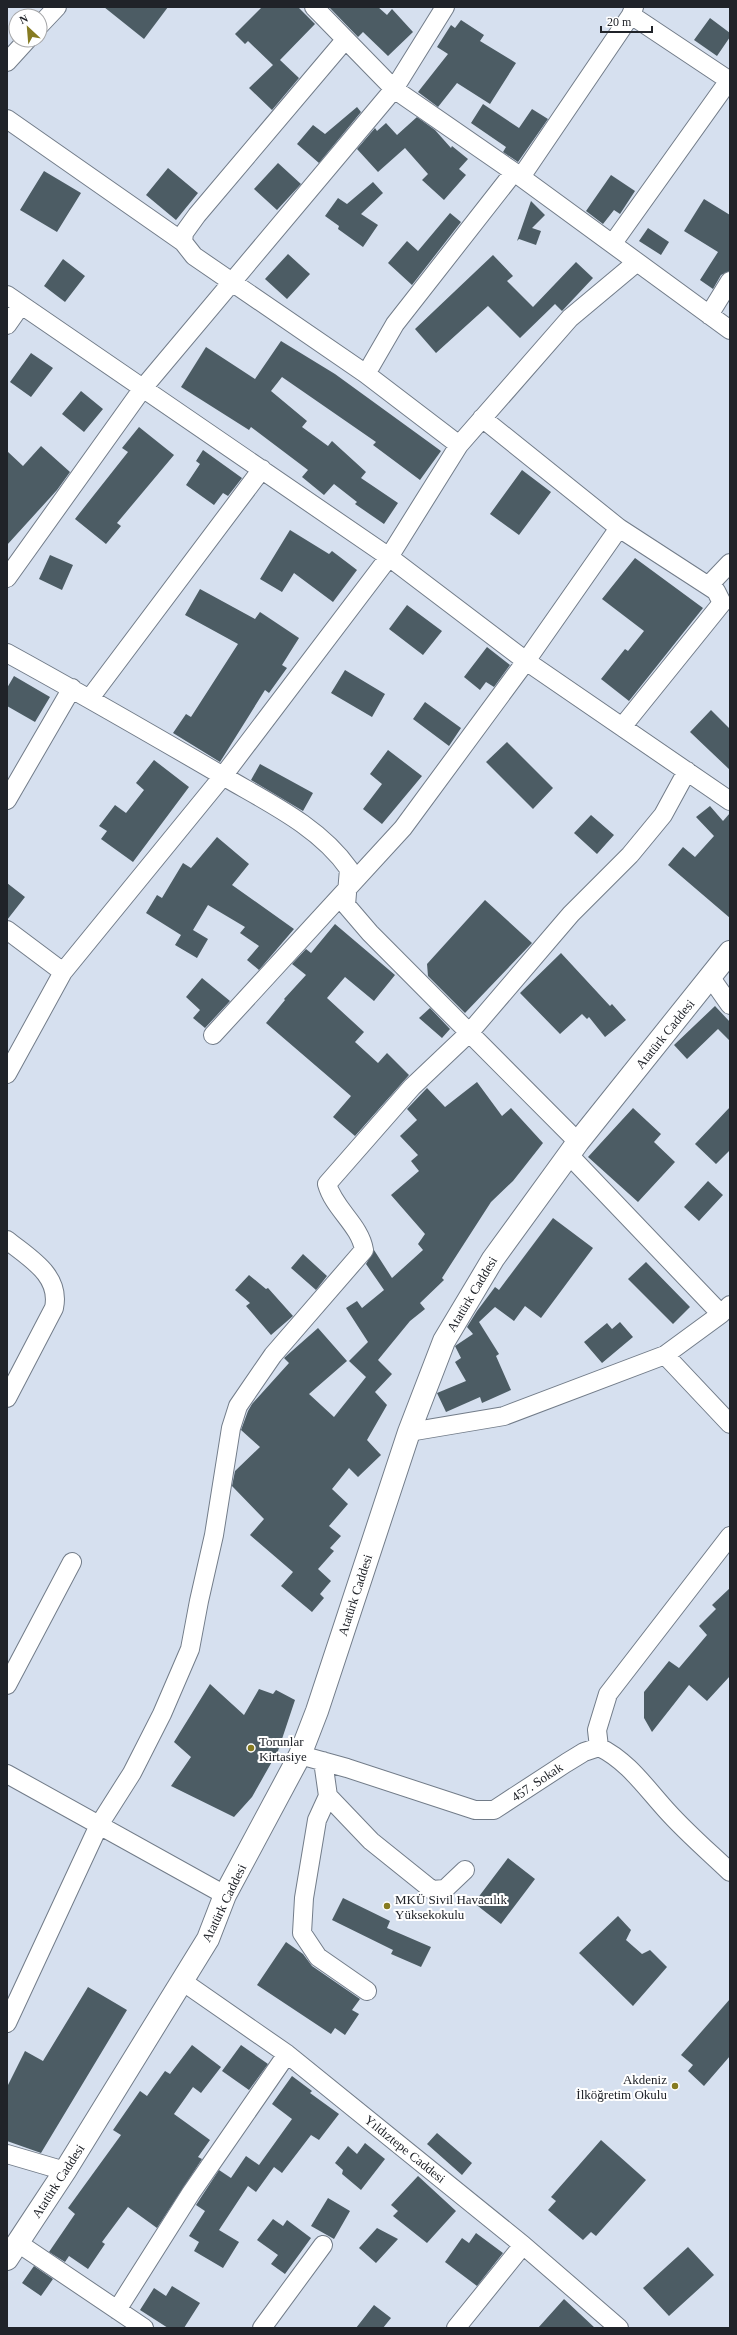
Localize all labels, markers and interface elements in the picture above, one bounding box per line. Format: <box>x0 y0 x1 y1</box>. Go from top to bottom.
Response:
north arrow <box>8 8 48 48</box>
scale bar <box>601 8 652 34</box>
text: N <box>17 12 30 26</box>
text: 20 m <box>607 15 632 29</box>
street label: Atatürk Caddesi <box>632 996 698 1072</box>
street label: Atatürk Caddesi <box>444 1253 500 1334</box>
street label: Atatürk Caddesi <box>335 1552 375 1638</box>
place label: Torunlar Kirtasiye <box>259 1734 307 1764</box>
marker: Torunlar Kirtasiye <box>246 1743 256 1753</box>
street label: 457. Sokak <box>509 1759 566 1805</box>
street label: Atatürk Caddesi <box>199 1861 250 1944</box>
place label: MKÜ Sivil Havacılık Yüksekokulu <box>395 1892 507 1922</box>
marker: MKÜ Sivil Havacılık Yüksekokulu <box>382 1901 392 1911</box>
place label: Akdeniz İlköğretim Okulu <box>576 2072 667 2102</box>
marker: Akdeniz İlköğretim Okulu <box>670 2081 680 2091</box>
street label: Yıldıztepe Caddesi <box>362 2112 449 2186</box>
street label: Atatürk Caddesi <box>29 2141 88 2221</box>

